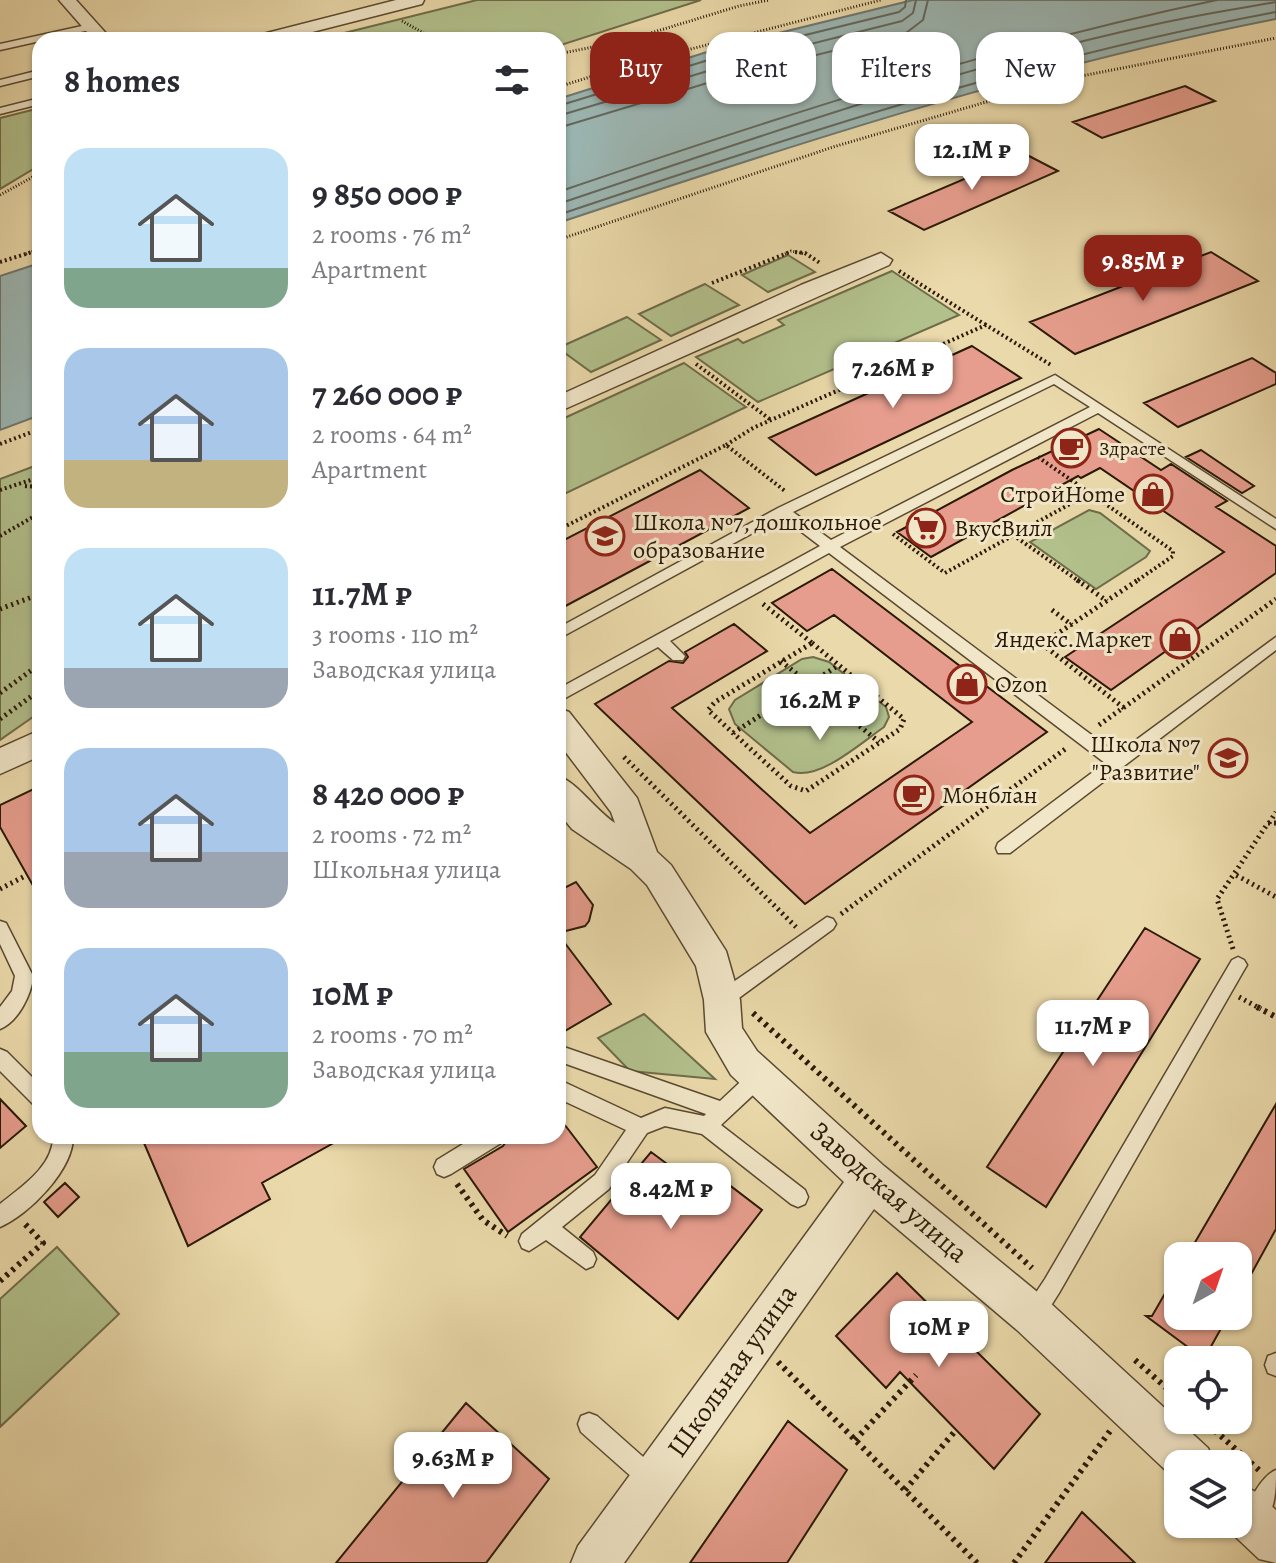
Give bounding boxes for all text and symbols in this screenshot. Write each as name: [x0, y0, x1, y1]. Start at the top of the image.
chip: Buy: [590, 32, 690, 104]
chip: Rent: [706, 32, 816, 104]
chip: Filters: [832, 32, 960, 104]
chip: New: [976, 32, 1084, 104]
text: 8 homes: [64, 57, 180, 104]
icon: filters: [490, 58, 534, 102]
pin: 12.1M ₽: [898, 124, 1046, 192]
text: 12.1M ₽: [933, 132, 1011, 167]
text: 9 850 000 ₽: [312, 170, 462, 217]
icon: home: [128, 180, 224, 276]
text: 2 rooms · 76 m²: [312, 217, 471, 252]
pin: 9.85M ₽: [1069, 235, 1217, 303]
text: 9.85M ₽: [1102, 243, 1184, 278]
text: Apartment: [312, 252, 427, 287]
pin: 7.26M ₽: [819, 342, 967, 410]
text: 7.26M ₽: [852, 350, 934, 385]
text: 7 260 000 ₽: [312, 370, 462, 417]
icon: home: [128, 380, 224, 476]
text: 2 rooms · 64 m²: [312, 417, 472, 452]
cafe icon: Здрасте: [1050, 427, 1092, 469]
place label: Здрасте: [1099, 435, 1166, 462]
text: Apartment: [312, 452, 427, 487]
shop icon: СтройHome: [1132, 473, 1174, 515]
place label: СтройHome: [1000, 478, 1125, 510]
place label: Школа №7, дошкольное образование: [633, 506, 882, 566]
supermarket icon: ВкусВилл: [905, 507, 947, 549]
place label: ВкусВилл: [954, 512, 1053, 544]
school or university icon: Школа №7, дошкольное образование: [584, 515, 626, 557]
text: 11.7M ₽: [312, 570, 412, 617]
icon: home: [128, 580, 224, 676]
text: 3 rooms · 110 m²: [312, 617, 478, 652]
shop icon: Яндекс.Маркет: [1159, 618, 1201, 660]
place label: Яндекс.Маркет: [995, 623, 1152, 655]
text: Заводская улица: [312, 652, 496, 687]
shop icon: Ozon: [946, 663, 988, 705]
place label: Ozon: [995, 668, 1048, 700]
pin: 16.2M ₽: [746, 674, 894, 742]
text: 16.2M ₽: [780, 682, 860, 717]
place label: Школа №7 "Развитие": [1090, 728, 1201, 788]
school or university icon: Школа №7 "Развитие": [1207, 737, 1249, 779]
text: 8 420 000 ₽: [312, 770, 464, 817]
cafe icon: Монблан: [893, 774, 935, 816]
place label: Монблан: [942, 779, 1038, 811]
icon: home: [128, 780, 224, 876]
text: 2 rooms · 72 m²: [312, 817, 471, 852]
text: Школьная улица: [312, 852, 501, 887]
text: 10M ₽: [312, 970, 393, 1017]
icon: home: [128, 980, 224, 1076]
pin: 11.7M ₽: [1019, 1000, 1167, 1068]
text: 11.7M ₽: [1055, 1008, 1131, 1043]
text: 2 rooms · 70 m²: [312, 1017, 473, 1052]
text: Заводская улица: [312, 1052, 496, 1087]
street label: Заводская улица: [802, 1113, 976, 1272]
pin: 8.42M ₽: [597, 1163, 745, 1231]
text: 8.42M ₽: [629, 1171, 713, 1206]
north arrow: [1164, 1242, 1252, 1330]
map controls: [1164, 1242, 1252, 1538]
street label: Школьная улица: [658, 1277, 806, 1465]
pin: 10M ₽: [883, 1301, 995, 1369]
text: 10M ₽: [908, 1309, 970, 1344]
button: locate: [1164, 1346, 1252, 1434]
pin: 9.63M ₽: [379, 1432, 527, 1500]
text: 9.63M ₽: [412, 1440, 494, 1475]
button: layers: [1164, 1450, 1252, 1538]

